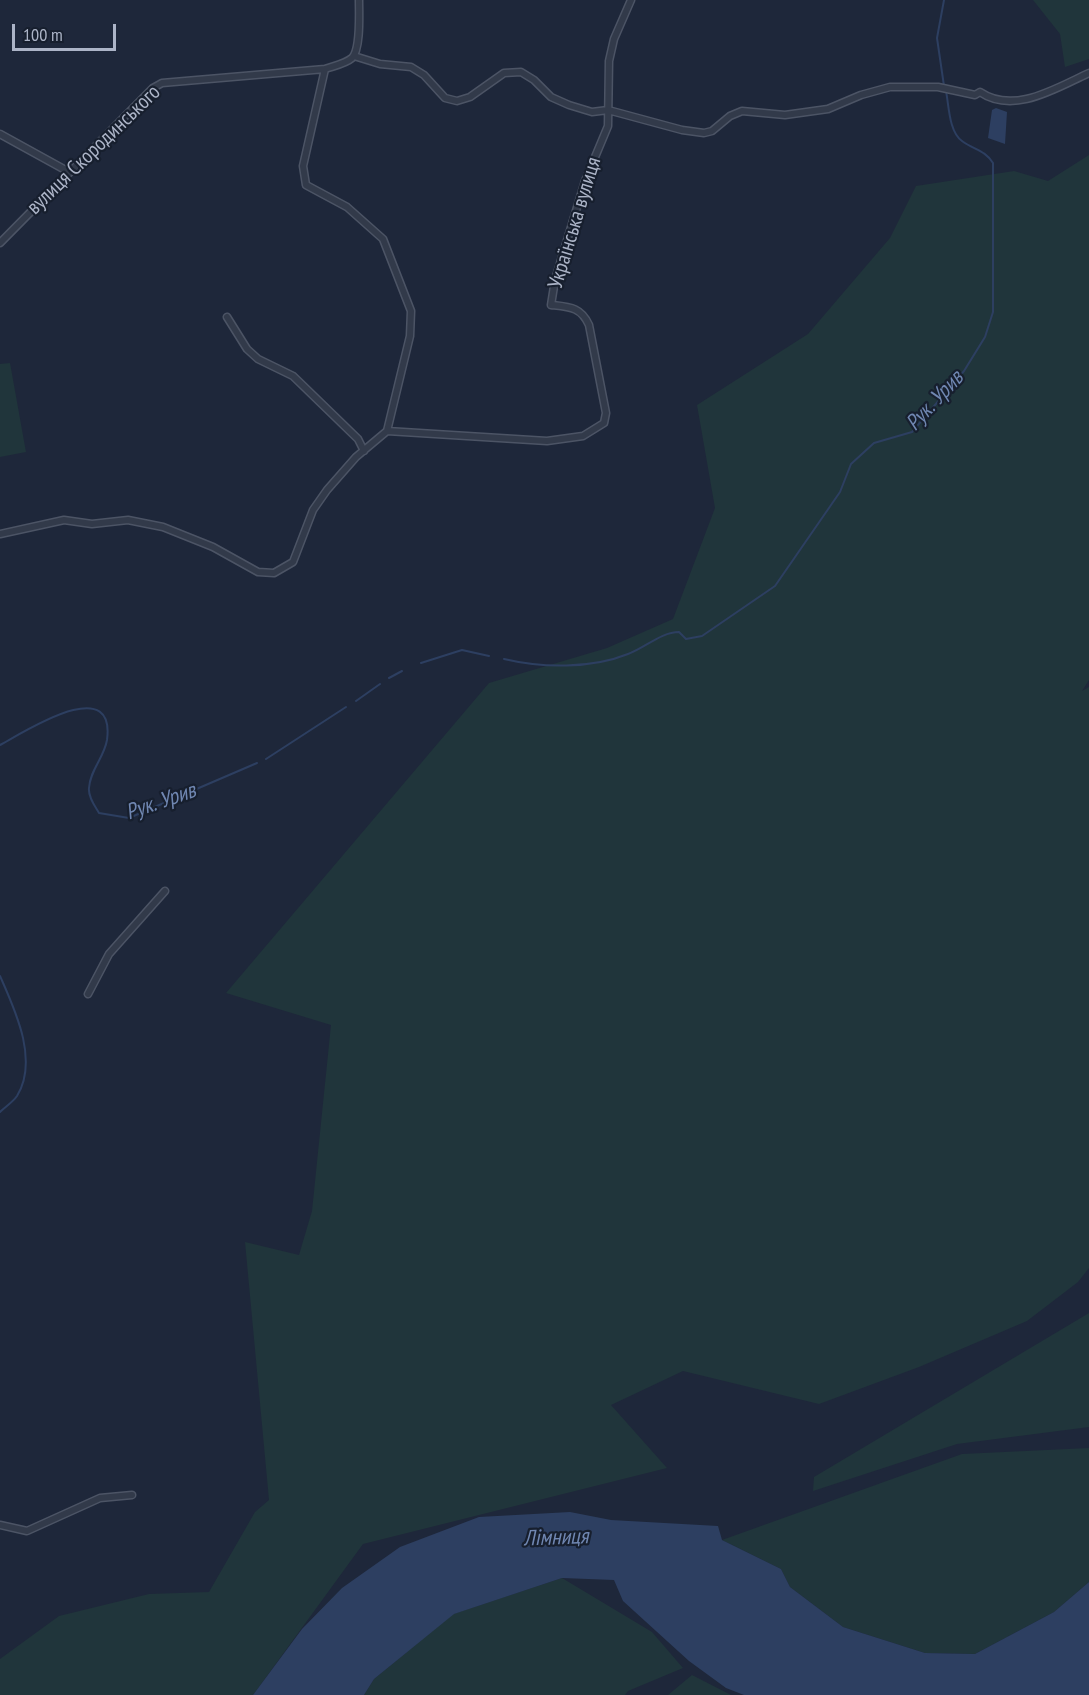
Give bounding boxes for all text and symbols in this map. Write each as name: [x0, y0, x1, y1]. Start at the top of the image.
scale bar: [15, 12, 118, 50]
text: 100 m: [23, 23, 63, 46]
street label: вулиця Скородинського: [22, 80, 166, 220]
street label: Українська вулиця: [543, 154, 607, 292]
water label: Рук. Урив: [901, 366, 969, 436]
water label: Рук. Урив: [123, 778, 199, 826]
water label: Лімниця: [523, 1524, 589, 1552]

